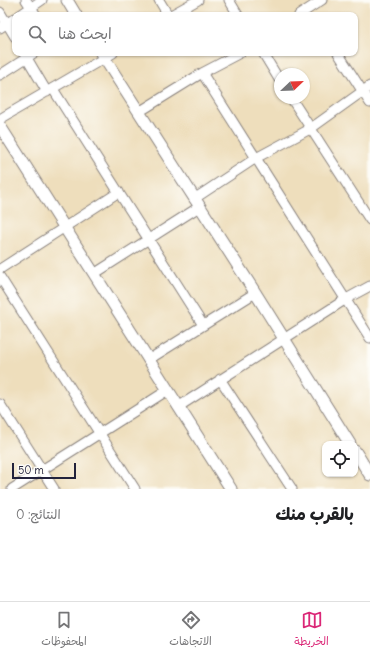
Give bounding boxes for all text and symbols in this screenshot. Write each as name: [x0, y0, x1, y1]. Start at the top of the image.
search box: [12, 12, 358, 56]
icon: search: [26, 23, 48, 45]
text: ابحث هنا: [58, 24, 112, 43]
north arrow: [274, 68, 310, 104]
map controls: [322, 441, 358, 477]
button: locate: [322, 441, 358, 477]
scale bar: [12, 461, 76, 480]
text: 50 m: [18, 463, 44, 477]
text: بالقرب منك: [275, 503, 354, 525]
text: النتائج: 0: [16, 506, 61, 523]
tab: المحفوظات: [41, 609, 87, 651]
tab: الاتجاهات: [169, 609, 212, 651]
tab: الخريطة: [294, 609, 329, 651]

